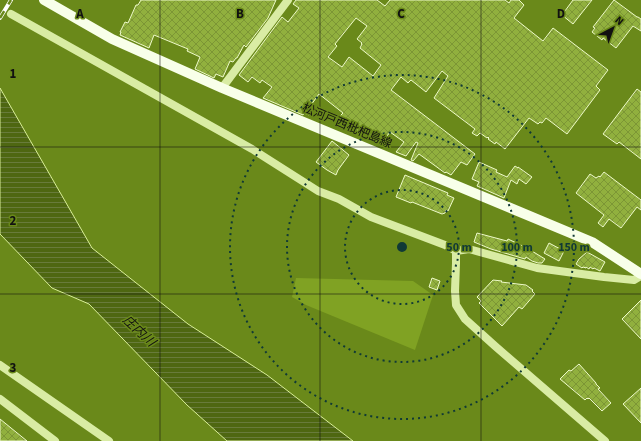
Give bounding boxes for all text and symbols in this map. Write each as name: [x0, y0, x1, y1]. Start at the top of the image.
text: A: [75, 5, 84, 23]
text: B: [236, 5, 244, 23]
text: C: [397, 5, 405, 23]
text: D: [557, 5, 565, 23]
north arrow: [593, 8, 633, 48]
text: N: [612, 13, 627, 29]
text: 1: [10, 65, 17, 83]
street label: 松河戸西枇杷島線: [299, 99, 395, 153]
text: 2: [10, 212, 17, 230]
text: 50 m: [446, 239, 472, 256]
text: 100 m: [501, 239, 533, 256]
text: 150 m: [558, 239, 590, 256]
centre of rings: [395, 240, 409, 254]
water label: 庄内川: [119, 311, 161, 352]
text: 3: [10, 359, 17, 377]

